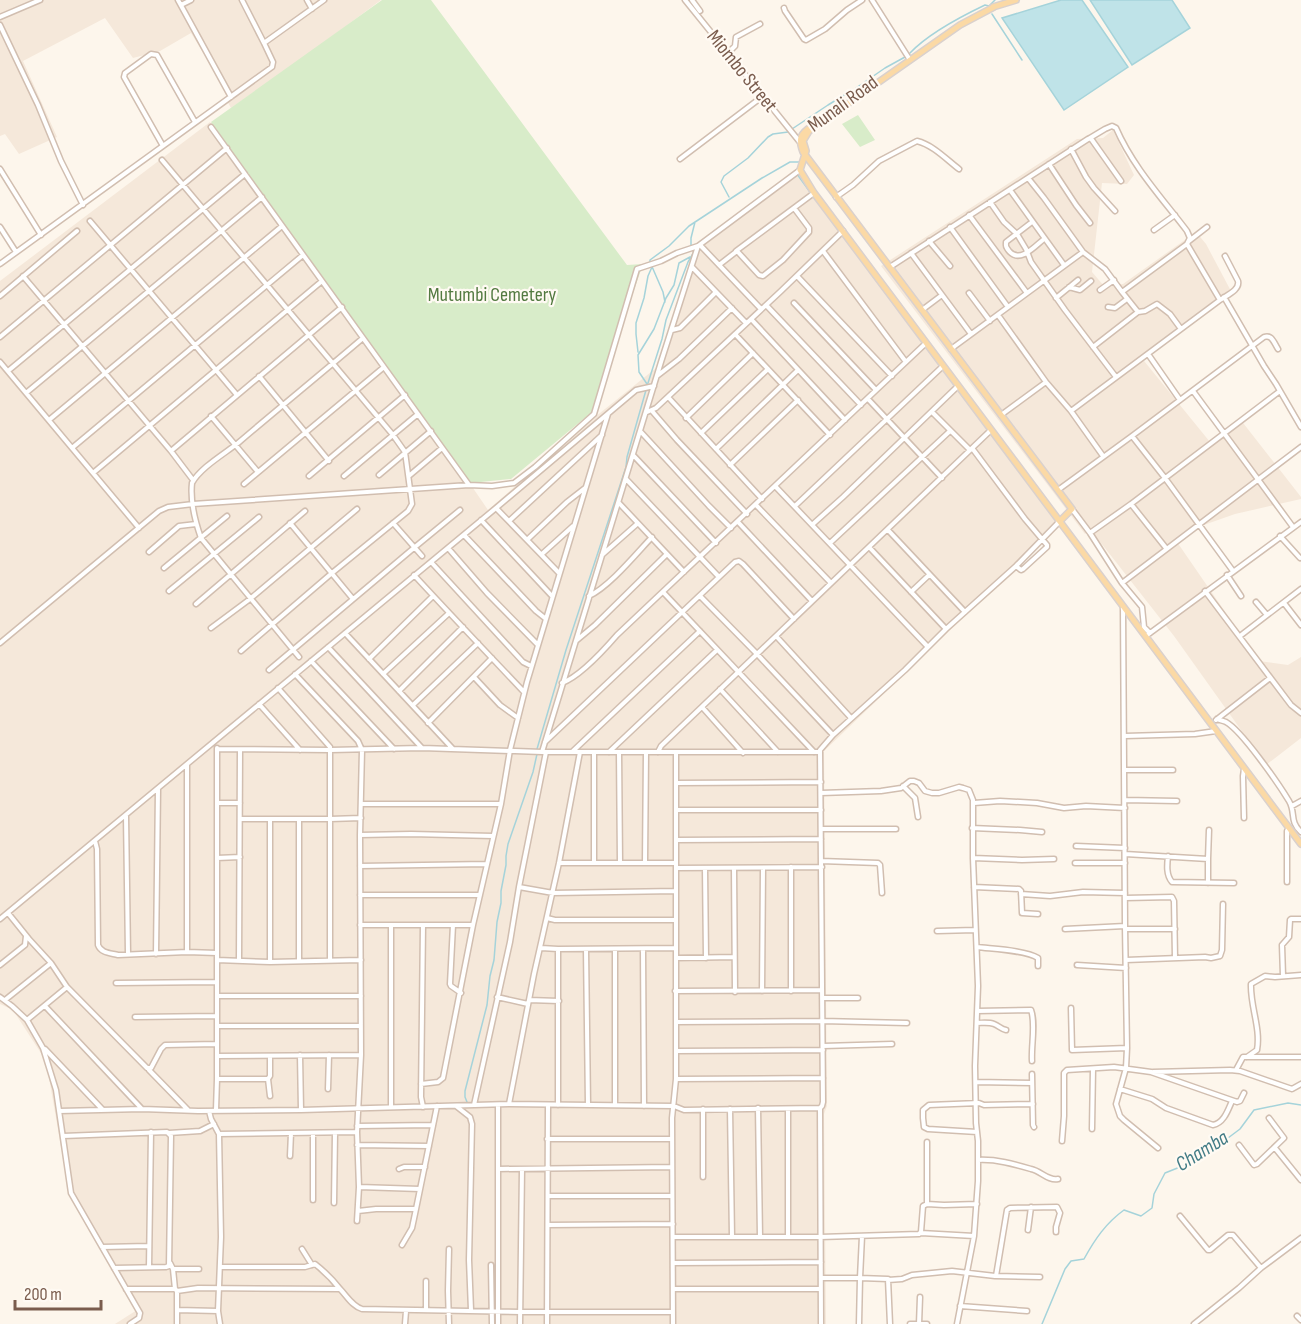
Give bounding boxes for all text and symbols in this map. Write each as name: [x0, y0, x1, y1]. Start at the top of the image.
street label: Miombo Street: [702, 25, 782, 117]
street label: Munali Road: [803, 71, 883, 137]
park label: Mutumbi Cemetery: [428, 283, 557, 307]
water label: Chamba: [1171, 1125, 1233, 1177]
scale bar: [15, 1273, 100, 1311]
text: 200 m: [24, 1284, 62, 1305]

